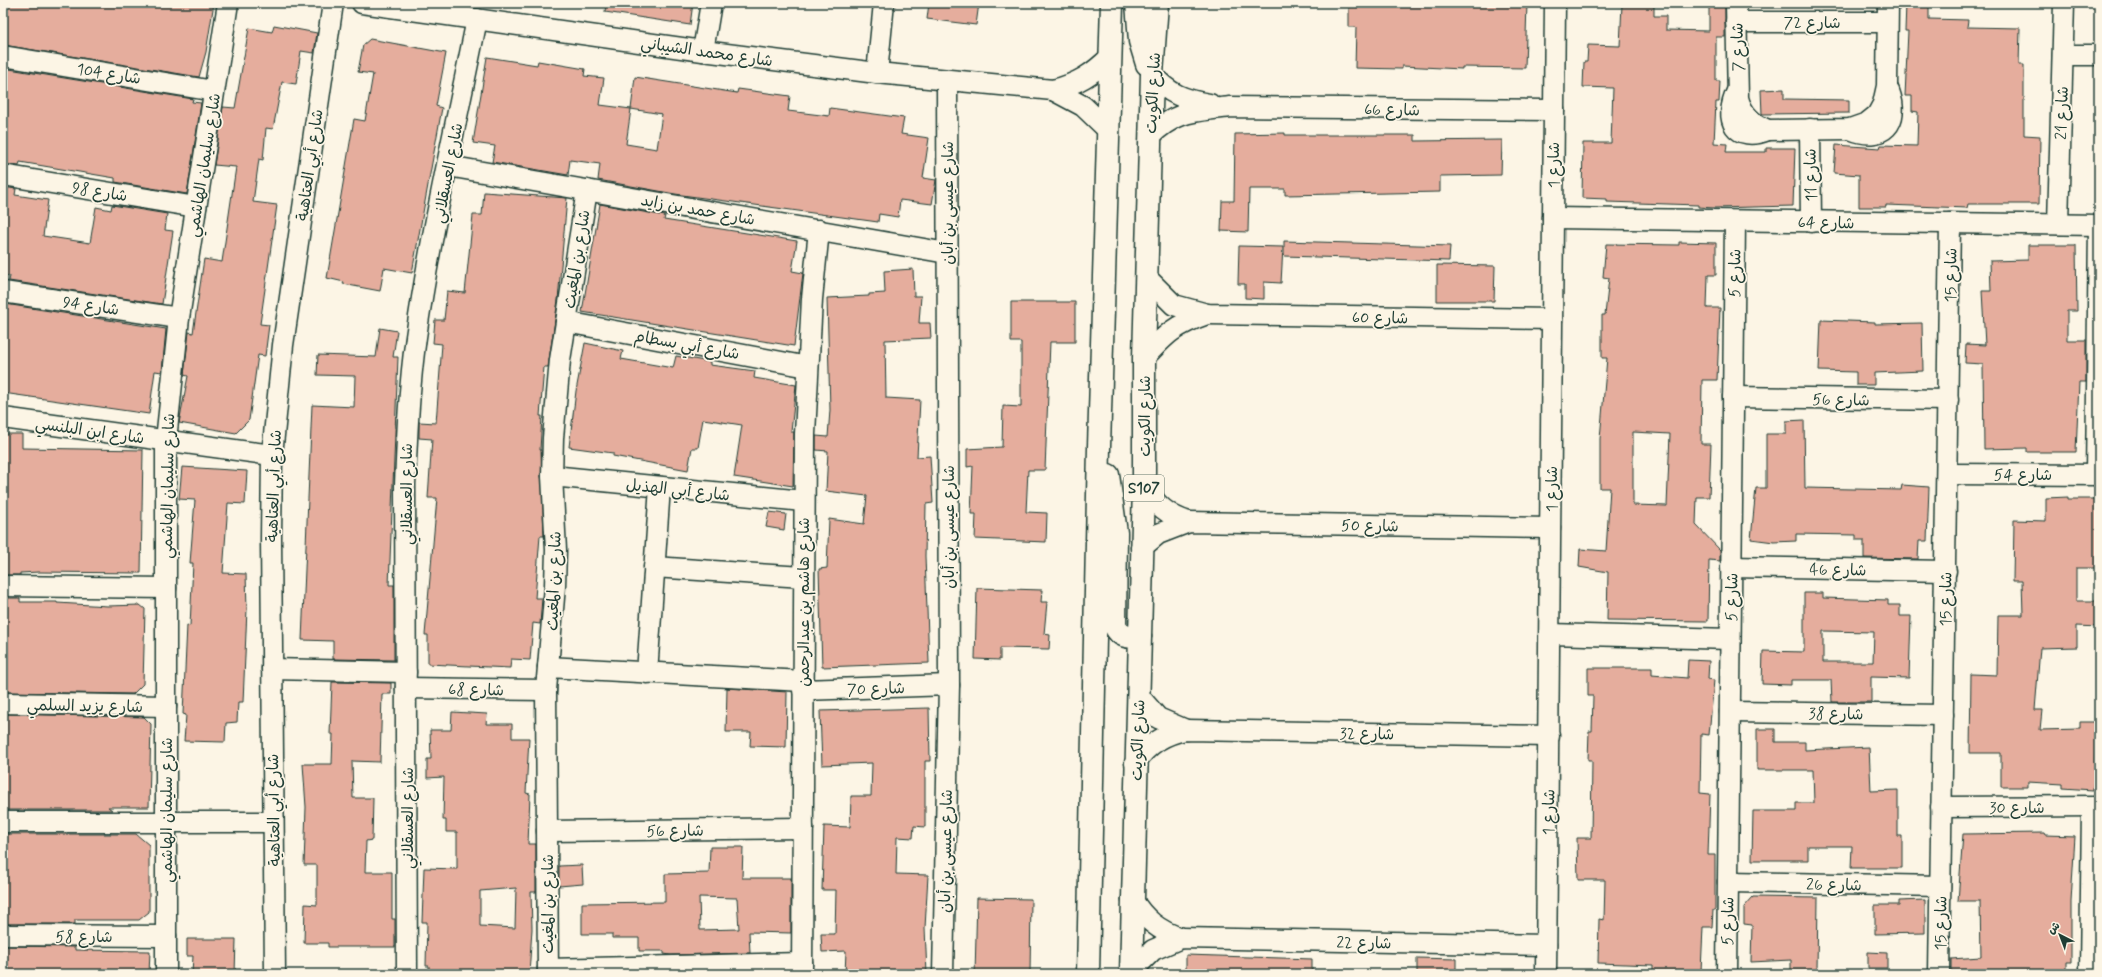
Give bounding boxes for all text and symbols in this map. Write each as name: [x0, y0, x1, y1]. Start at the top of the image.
street label: شارع 72: [1783, 13, 1841, 34]
street label: شارع 7: [1728, 22, 1749, 71]
street label: شارع محمد الشيباني: [639, 33, 774, 75]
street label: شارع الكويت: [1141, 52, 1166, 134]
street label: شارع 104: [75, 59, 142, 90]
street label: شارع 21: [2051, 86, 2074, 140]
street label: شارع سليمان الهاشمي: [183, 92, 229, 239]
street label: شارع 66: [1364, 100, 1420, 121]
street label: شارع أبي العتاهية: [292, 108, 332, 223]
street label: شارع العسقلاني: [428, 121, 471, 226]
street label: شارع عيسى بن أبان: [938, 141, 959, 265]
street label: شارع 1: [1544, 142, 1565, 188]
street label: شارع 11: [1801, 148, 1822, 202]
street label: شارع 98: [71, 178, 129, 207]
street label: شارع حمد بن زايد: [639, 190, 757, 231]
street label: شارع بن المغيث: [559, 208, 596, 310]
street label: شارع 64: [1797, 213, 1855, 234]
street label: شارع 15: [1941, 248, 1962, 303]
street label: شارع 5: [1725, 249, 1746, 297]
street label: شارع 94: [61, 292, 120, 321]
street label: شارع 60: [1352, 308, 1408, 329]
street label: شارع أبي بسطام: [632, 326, 741, 368]
street label: شارع الكويت: [1135, 375, 1156, 457]
street label: شارع 56: [1812, 390, 1870, 411]
street label: شارع ابن البلنسي: [34, 413, 146, 452]
street label: شارع سليمان الهاشمي: [157, 413, 183, 559]
street label: شارع أبي العتاهية: [262, 429, 290, 543]
street label: شارع العسقلاني: [397, 443, 421, 545]
street label: شارع عيسى بن أبان: [939, 465, 960, 589]
street label: شارع 54: [1994, 465, 2052, 486]
street label: شارع 1: [1542, 466, 1563, 512]
street label: شارع أبي الهذيل: [624, 475, 731, 509]
road number: S107: [1124, 475, 1164, 501]
street label: شارع 50: [1341, 515, 1399, 538]
street label: شارع هاشم بن عبدالرحمن: [794, 517, 816, 687]
street label: شارع بن المغيث: [542, 531, 567, 631]
street label: شارع 46: [1809, 560, 1867, 581]
street label: شارع 15: [1936, 572, 1957, 627]
street label: شارع 5: [1722, 573, 1743, 621]
street label: شارع 70: [847, 678, 905, 701]
street label: شارع 68: [448, 680, 504, 701]
street label: شارع يزيد السلمي: [27, 695, 143, 721]
street label: شارع الكويت: [1127, 699, 1150, 781]
street label: شارع 38: [1808, 704, 1864, 725]
street label: شارع 32: [1339, 724, 1394, 745]
street label: شارع سليمان الهاشمي: [157, 737, 181, 883]
street label: شارع أبي العتاهية: [263, 753, 289, 866]
street label: شارع العسقلاني: [398, 767, 422, 869]
street label: شارع عيسى بن أبان: [935, 789, 958, 913]
street label: شارع 1: [1539, 789, 1560, 835]
street label: شارع 30: [1989, 798, 2045, 819]
street label: شارع 56: [646, 821, 704, 842]
street label: شارع بن المغيث: [538, 854, 559, 954]
street label: شارع 26: [1806, 875, 1862, 896]
street label: شارع 15: [1931, 896, 1952, 951]
street label: شارع 5: [1718, 897, 1739, 945]
north arrow: [2040, 915, 2080, 955]
text: ش: [2045, 919, 2063, 938]
street label: شارع 58: [55, 927, 113, 948]
street label: شارع 22: [1336, 933, 1392, 954]

